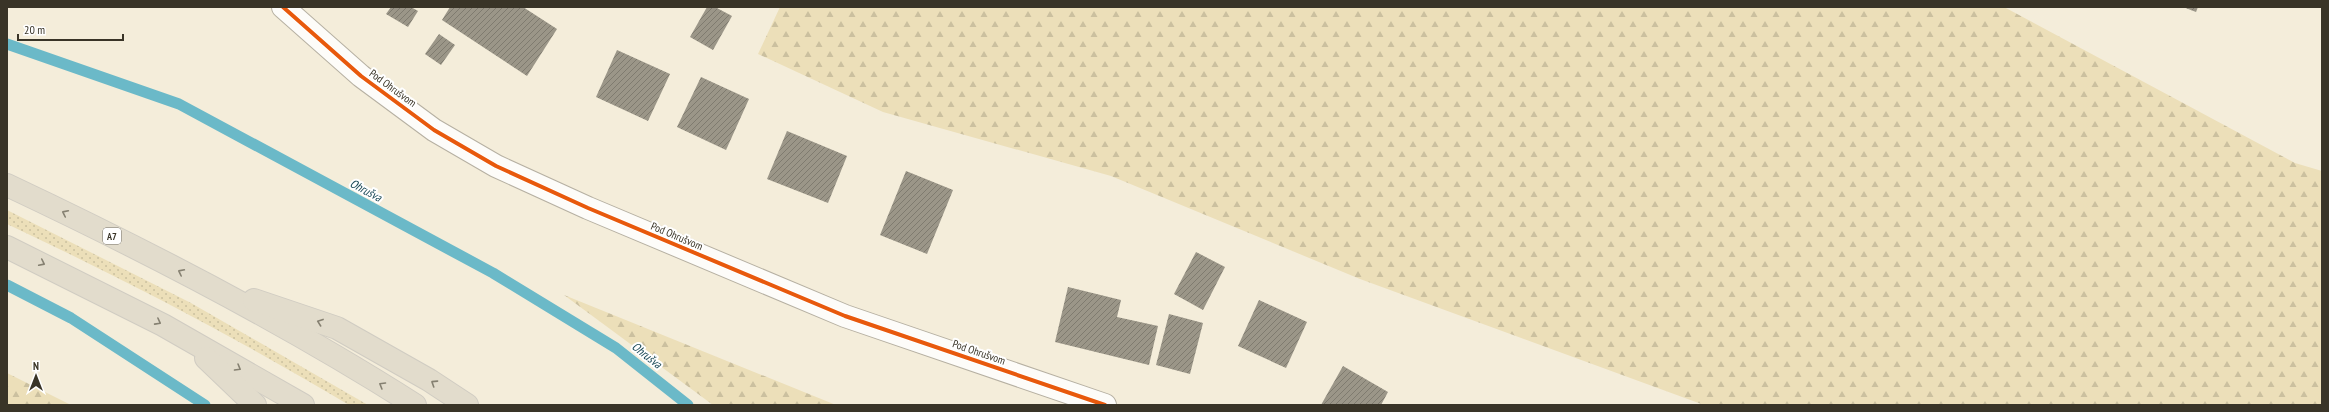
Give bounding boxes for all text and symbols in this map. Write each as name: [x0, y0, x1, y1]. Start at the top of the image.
scale bar: [18, 16, 123, 42]
text: 20 m: [24, 22, 45, 37]
street label: Pod Ohrušvom: [367, 66, 419, 110]
water label: Ohrušva: [348, 175, 386, 205]
one-way arrow: [62, 210, 70, 218]
street label: Pod Ohrušvom: [649, 219, 705, 253]
road number: A7: [103, 228, 121, 244]
one-way arrow: [38, 258, 46, 266]
one-way arrow: [178, 269, 186, 276]
one-way arrow: [154, 318, 161, 325]
one-way arrow: [317, 319, 324, 327]
street label: Pod Ohrušvom: [951, 336, 1007, 368]
water label: Ohrušva: [629, 339, 666, 372]
north arrow: [16, 356, 56, 396]
text: N: [33, 359, 39, 373]
one-way arrow: [234, 363, 241, 371]
one-way arrow: [432, 381, 439, 388]
one-way arrow: [379, 382, 386, 389]

